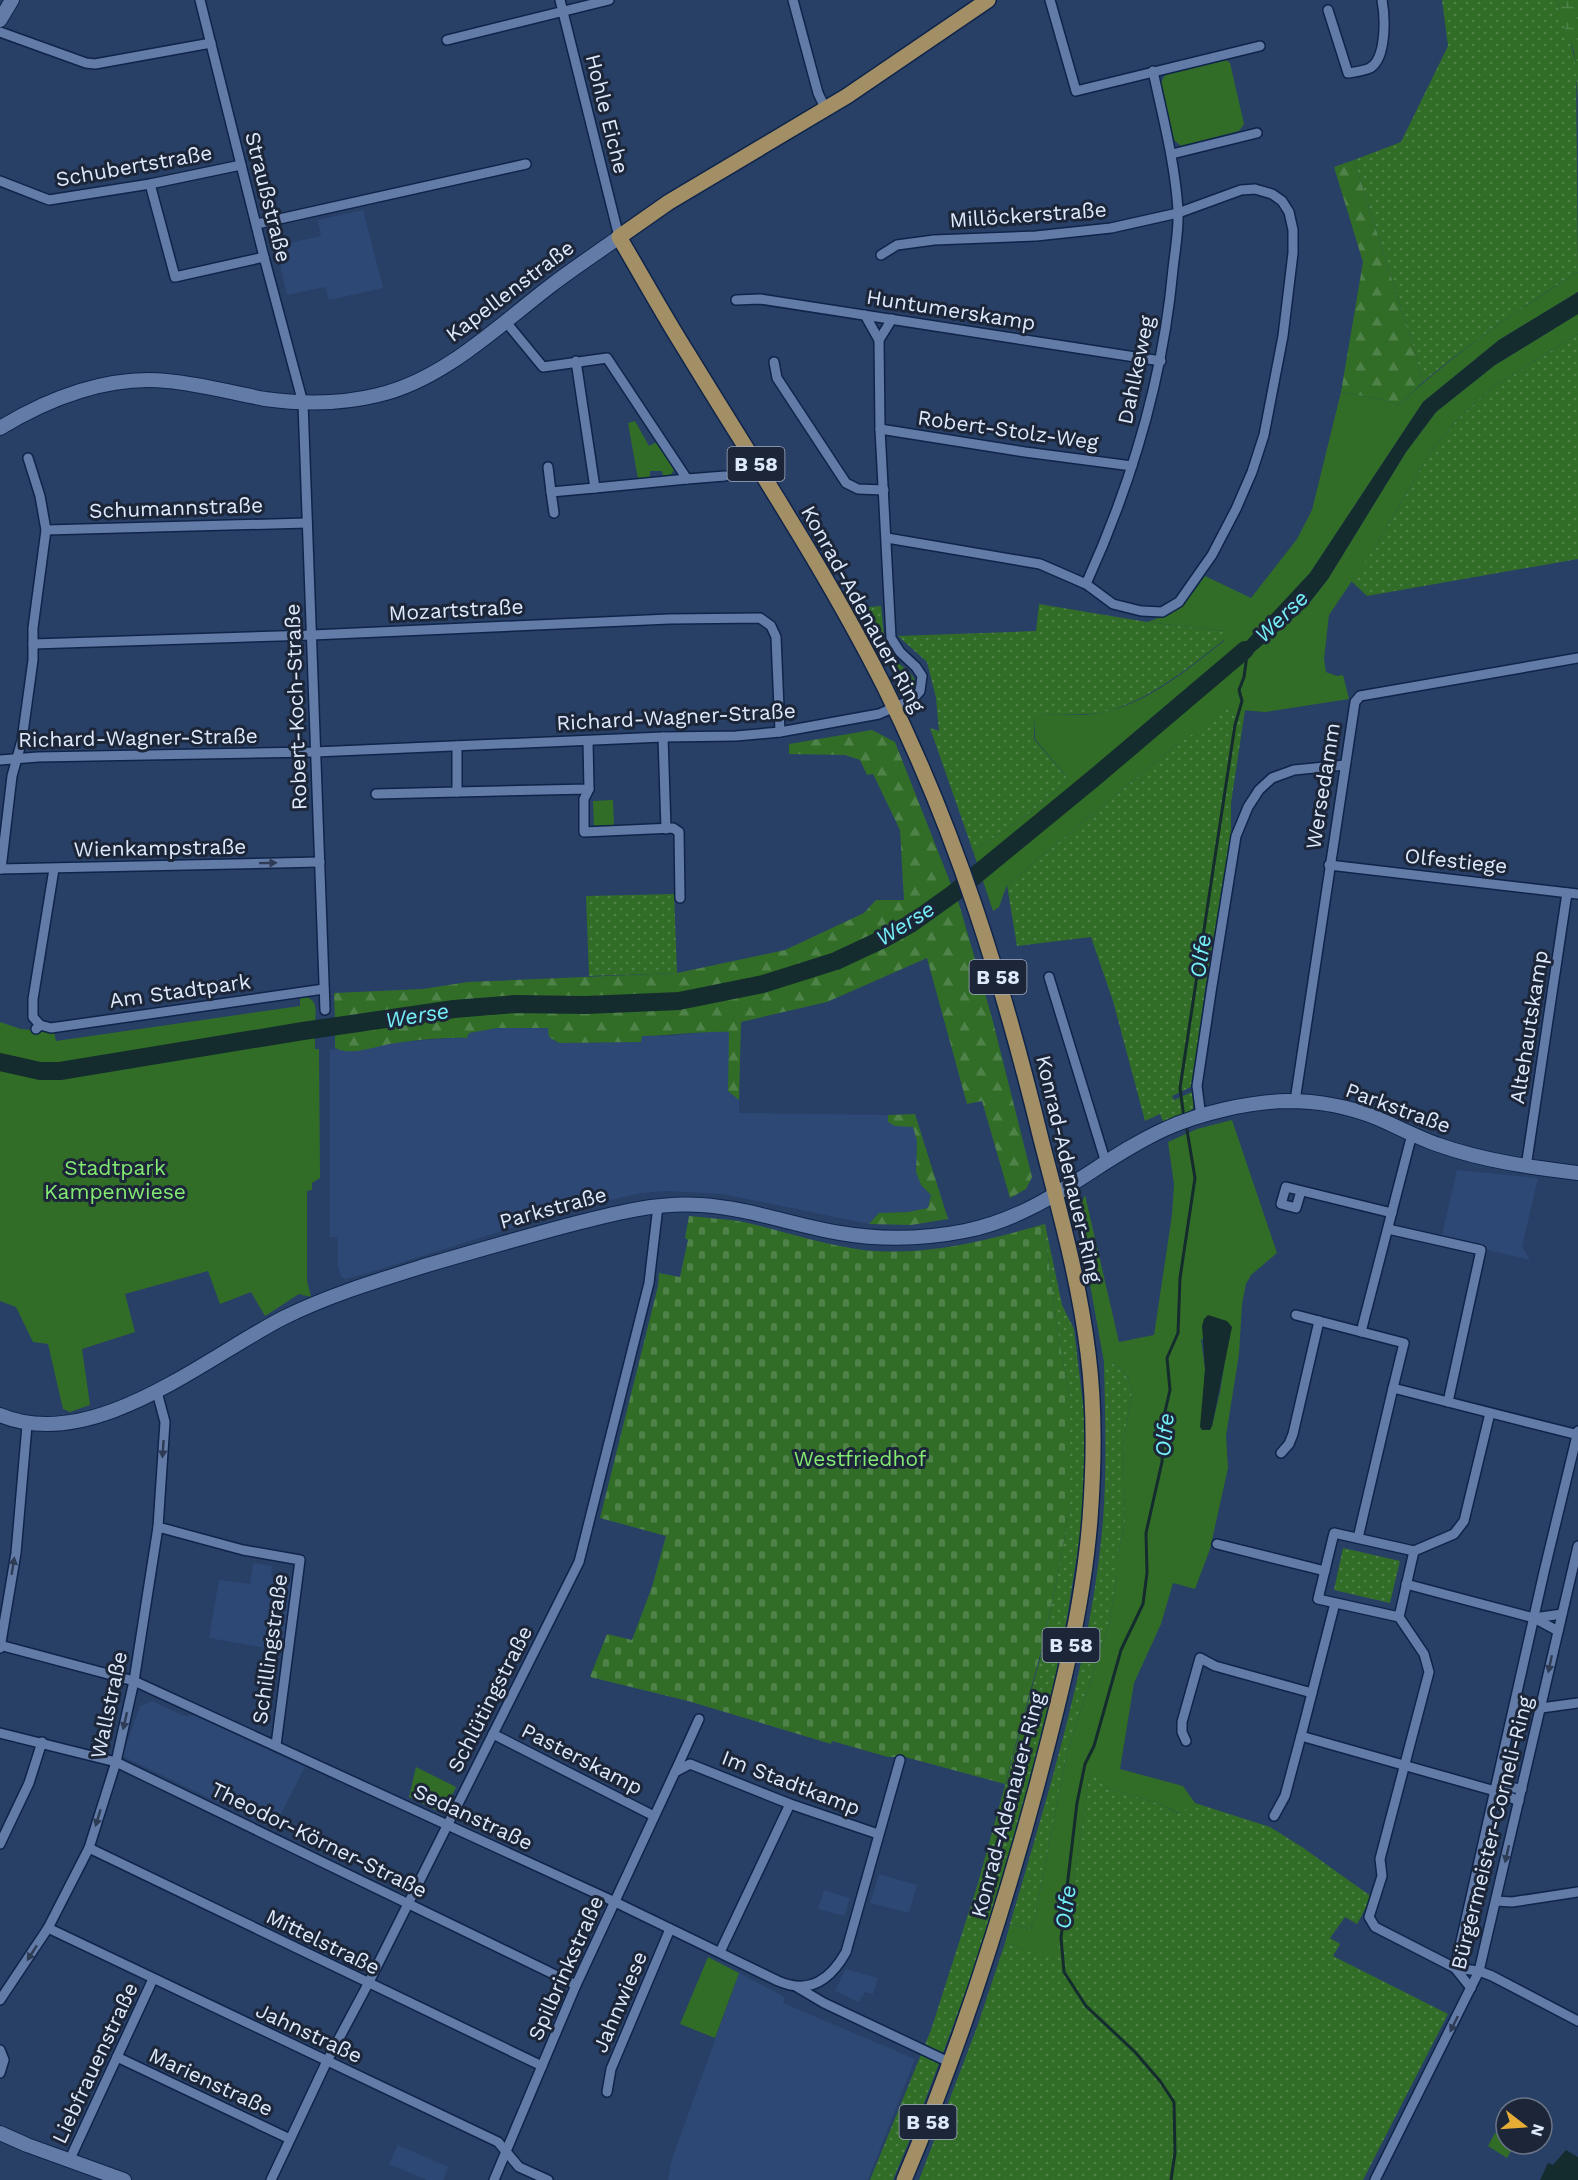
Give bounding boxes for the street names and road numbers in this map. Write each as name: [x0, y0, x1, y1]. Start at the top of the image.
street label: Hohle Eiche: [581, 51, 634, 176]
street label: Straußstraße: [240, 129, 297, 265]
street label: Schubertstraße: [54, 139, 214, 192]
street label: Millöckerstraße: [948, 197, 1107, 232]
street label: Kapellenstraße: [441, 234, 579, 347]
street label: Huntumerskamp: [865, 284, 1037, 335]
street label: Dahlkeweg: [1112, 313, 1159, 426]
street label: Robert-Stolz-Weg: [916, 404, 1101, 455]
road number: B 58: [728, 447, 784, 481]
street label: Schumannstraße: [89, 492, 263, 523]
street label: Konrad-Adenauer-Ring: [796, 501, 931, 717]
street label: Mozartstraße: [388, 593, 524, 626]
street label: Robert-Koch-Straße: [279, 603, 312, 811]
street label: Richard-Wagner-Straße: [556, 698, 796, 735]
street label: Wersedamm: [1300, 721, 1345, 851]
street label: Richard-Wagner-Straße: [18, 723, 258, 752]
street label: Wienkampstraße: [73, 833, 247, 862]
street label: Olfestiege: [1403, 843, 1509, 878]
street label: Altehautskamp: [1504, 948, 1553, 1106]
road number: B 58: [970, 960, 1026, 994]
street label: Am Stadtpark: [108, 968, 252, 1013]
street label: Konrad-Adenauer-Ring: [1031, 1053, 1108, 1286]
street label: Parkstraße: [1342, 1077, 1454, 1138]
street label: Parkstraße: [496, 1181, 609, 1234]
street label: Schillingstraße: [247, 1572, 292, 1726]
street label: Schlütingstraße: [442, 1621, 537, 1776]
road number: B 58: [1042, 1628, 1100, 1662]
street label: Wallstraße: [85, 1649, 132, 1761]
street label: Konrad-Adenauer-Ring: [965, 1689, 1050, 1920]
street label: Bürgermeister-Corneli-Ring: [1445, 1693, 1538, 1972]
street label: Pasterskamp: [517, 1717, 647, 1800]
street label: Im Stadtkamp: [718, 1745, 864, 1820]
street label: Theodor-Körner-Straße: [207, 1776, 431, 1903]
street label: Sedanstraße: [410, 1778, 537, 1855]
street label: Spilbrinkstraße: [522, 1892, 609, 2044]
street label: Mittelstraße: [262, 1903, 384, 1980]
street label: Jahnwiese: [587, 1947, 652, 2056]
street label: Liebfrauenstraße: [46, 1978, 143, 2147]
street label: Jahnstraße: [252, 1997, 366, 2068]
street label: Marienstraße: [145, 2042, 277, 2121]
road number: B 58: [900, 2105, 956, 2139]

